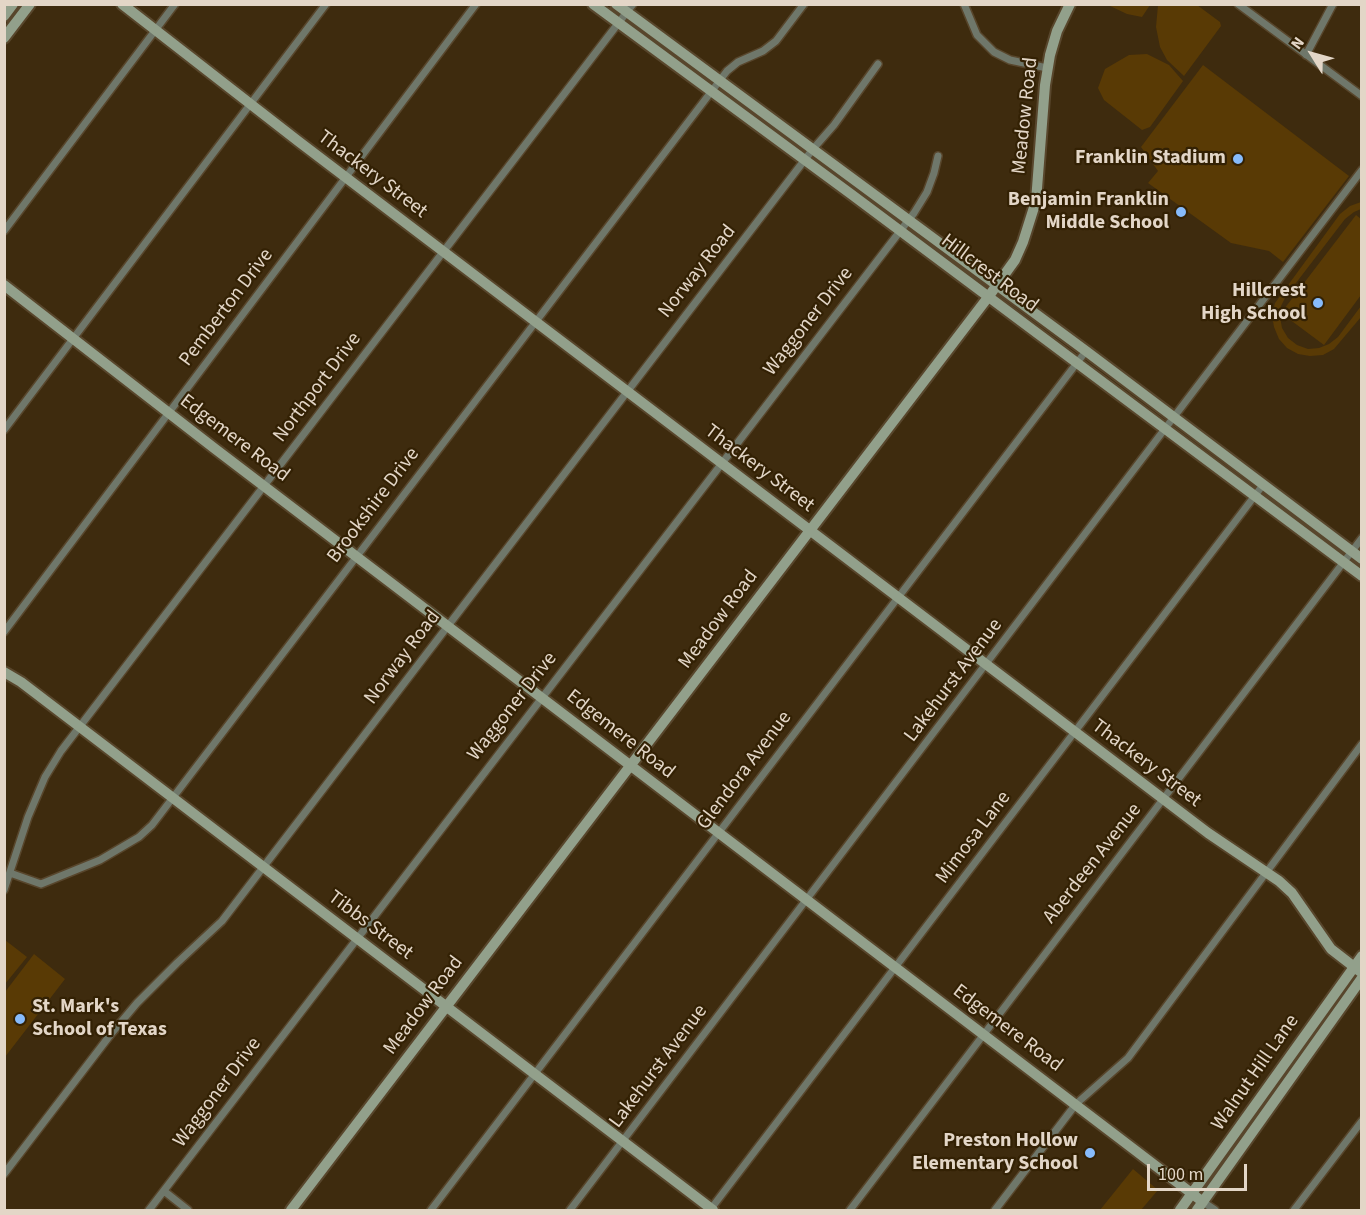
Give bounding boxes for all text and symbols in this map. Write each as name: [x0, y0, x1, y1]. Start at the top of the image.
north arrow: [1282, 24, 1342, 84]
text: N: [1286, 32, 1310, 54]
street label: Meadow Road: [1008, 56, 1044, 176]
street label: Thackery Street: [312, 126, 432, 224]
place label: Franklin Stadium: [1075, 147, 1226, 171]
marker: Franklin Stadium: [1231, 152, 1245, 166]
place label: Benjamin Franklin Middle School: [1008, 189, 1169, 236]
marker: Benjamin Franklin Middle School: [1174, 205, 1188, 219]
street label: Norway Road: [654, 221, 742, 323]
street label: Hillcrest Road: [936, 230, 1042, 318]
street label: Pemberton Drive: [175, 245, 279, 371]
street label: Waggoner Drive: [759, 263, 859, 381]
place label: Hillcrest High School: [1201, 280, 1306, 327]
marker: Hillcrest High School: [1311, 296, 1325, 310]
street label: Northport Drive: [269, 328, 367, 448]
street label: Edgemere Road: [174, 390, 294, 488]
street label: Thackery Street: [699, 420, 819, 518]
street label: Brookshire Drive: [323, 444, 425, 568]
street label: Meadow Road: [674, 566, 764, 674]
street label: Norway Road: [360, 606, 446, 710]
street label: Lakehurst Avenue: [900, 615, 1008, 747]
street label: Waggoner Drive: [463, 648, 563, 766]
street label: Edgemere Road: [561, 685, 679, 785]
street label: Glendora Avenue: [693, 707, 797, 835]
street label: Thackery Street: [1086, 715, 1206, 813]
street label: Mimosa Lane: [931, 787, 1017, 889]
street label: Aberdeen Avenue: [1039, 799, 1147, 929]
street label: Tibbs Street: [323, 886, 417, 966]
street label: Meadow Road: [379, 952, 469, 1060]
street label: Edgemere Road: [947, 980, 1067, 1078]
place label: St. Mark's School of Texas: [32, 996, 167, 1043]
street label: Lakehurst Avenue: [605, 1001, 713, 1133]
street label: Walnut Hill Lane: [1207, 1010, 1305, 1136]
marker: St. Mark's School of Texas: [13, 1012, 27, 1026]
street label: Waggoner Drive: [169, 1033, 267, 1153]
place label: Preston Hollow Elementary School: [912, 1130, 1078, 1177]
marker: Preston Hollow Elementary School: [1083, 1146, 1097, 1160]
scale bar: [1150, 1152, 1250, 1190]
text: 100 m: [1158, 1162, 1203, 1187]

